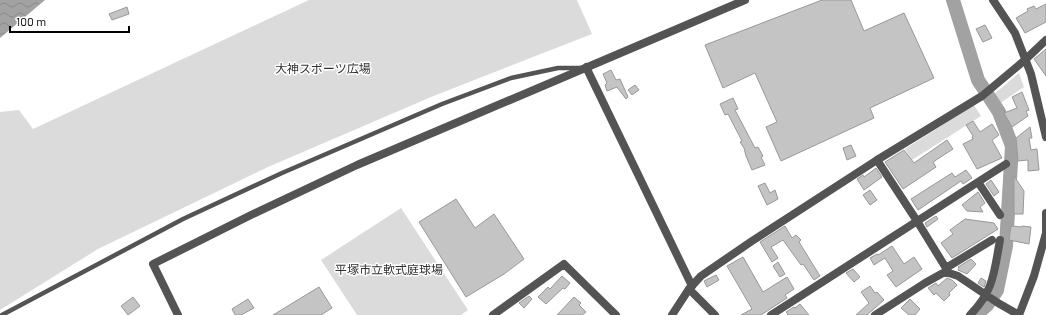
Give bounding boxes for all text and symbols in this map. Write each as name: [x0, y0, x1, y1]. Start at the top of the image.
scale bar: [10, 8, 129, 34]
text: 100 m: [16, 14, 46, 28]
park label: 大神スポーツ広場: [275, 61, 371, 75]
park label: 平塚市立軟式庭球場: [335, 262, 443, 276]

